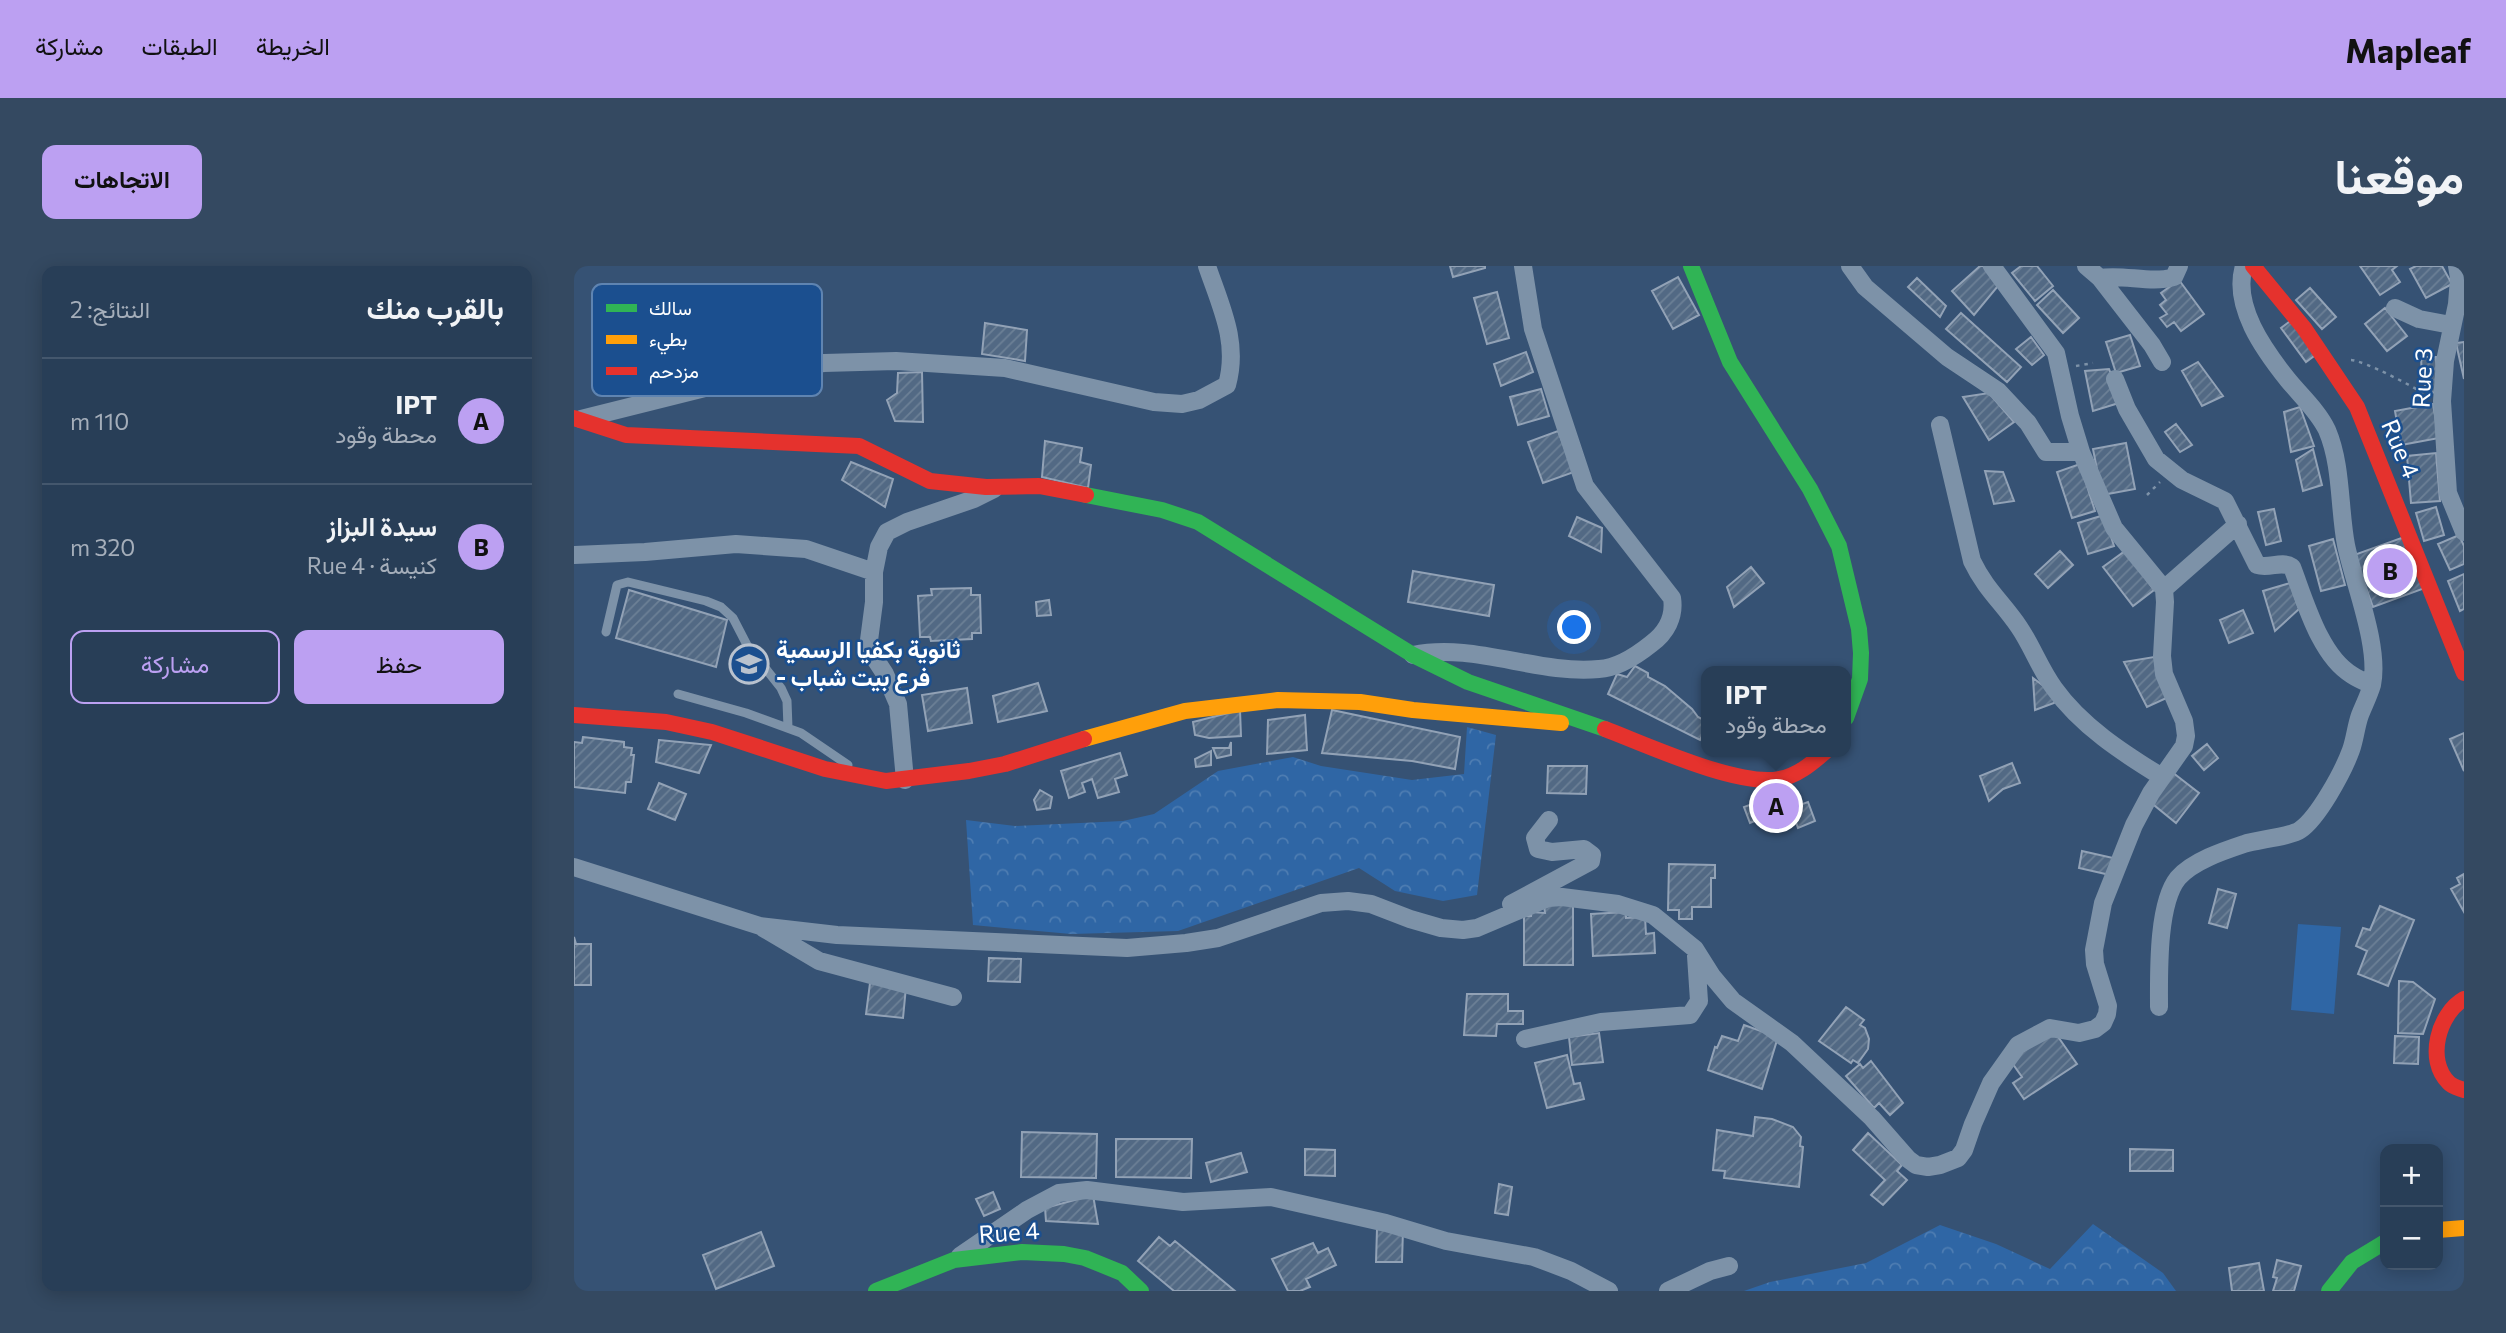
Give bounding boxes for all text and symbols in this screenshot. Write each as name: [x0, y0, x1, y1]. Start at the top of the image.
text: Mapleaf: [2345, 29, 2471, 70]
text: مشاركة: [35, 31, 103, 60]
text: الطبقات: [141, 31, 218, 60]
text: الخريطة: [256, 31, 330, 60]
text: موقعنا: [2334, 144, 2464, 204]
button: الاتجاهات: [42, 145, 202, 219]
legend: [592, 284, 822, 396]
text: بالقرب منك: [367, 288, 504, 325]
text: النتائج: 2: [70, 295, 150, 323]
text: سالك: [649, 296, 692, 319]
text: بطيء: [649, 327, 687, 355]
street label: Rue 3: [2405, 347, 2438, 409]
text: مزدحم: [649, 359, 699, 384]
text: IPT: [395, 388, 437, 419]
text: 110 m: [70, 407, 129, 435]
text: A: [473, 407, 489, 435]
street label: Rue 4: [2376, 415, 2427, 482]
text: محطة وقود: [335, 420, 437, 448]
text: سيدة البزاز: [327, 510, 437, 541]
text: 320 m: [70, 533, 135, 561]
text: B: [473, 533, 489, 561]
pin: B: [2367, 545, 2413, 597]
text: كنيسة · Rue 4: [307, 551, 437, 579]
your location: [1557, 610, 1591, 644]
button: مشاركة: [70, 630, 280, 704]
button: حفظ: [294, 630, 504, 704]
place label: ثانوية بكفيا الرسمية - فرع بيت شباب: [776, 634, 961, 694]
school or university icon: ثانوية بكفيا الرسمية - فرع بيت شباب: [728, 643, 770, 685]
popup: [1701, 666, 1851, 757]
text: IPT: [1725, 678, 1767, 709]
text: محطة وقود: [1725, 710, 1827, 738]
pin: A: [1753, 780, 1799, 832]
map controls: [2380, 1144, 2443, 1270]
button: +: [2380, 1144, 2443, 1207]
button: −: [2380, 1207, 2443, 1270]
street label: Rue 4: [977, 1215, 1040, 1248]

